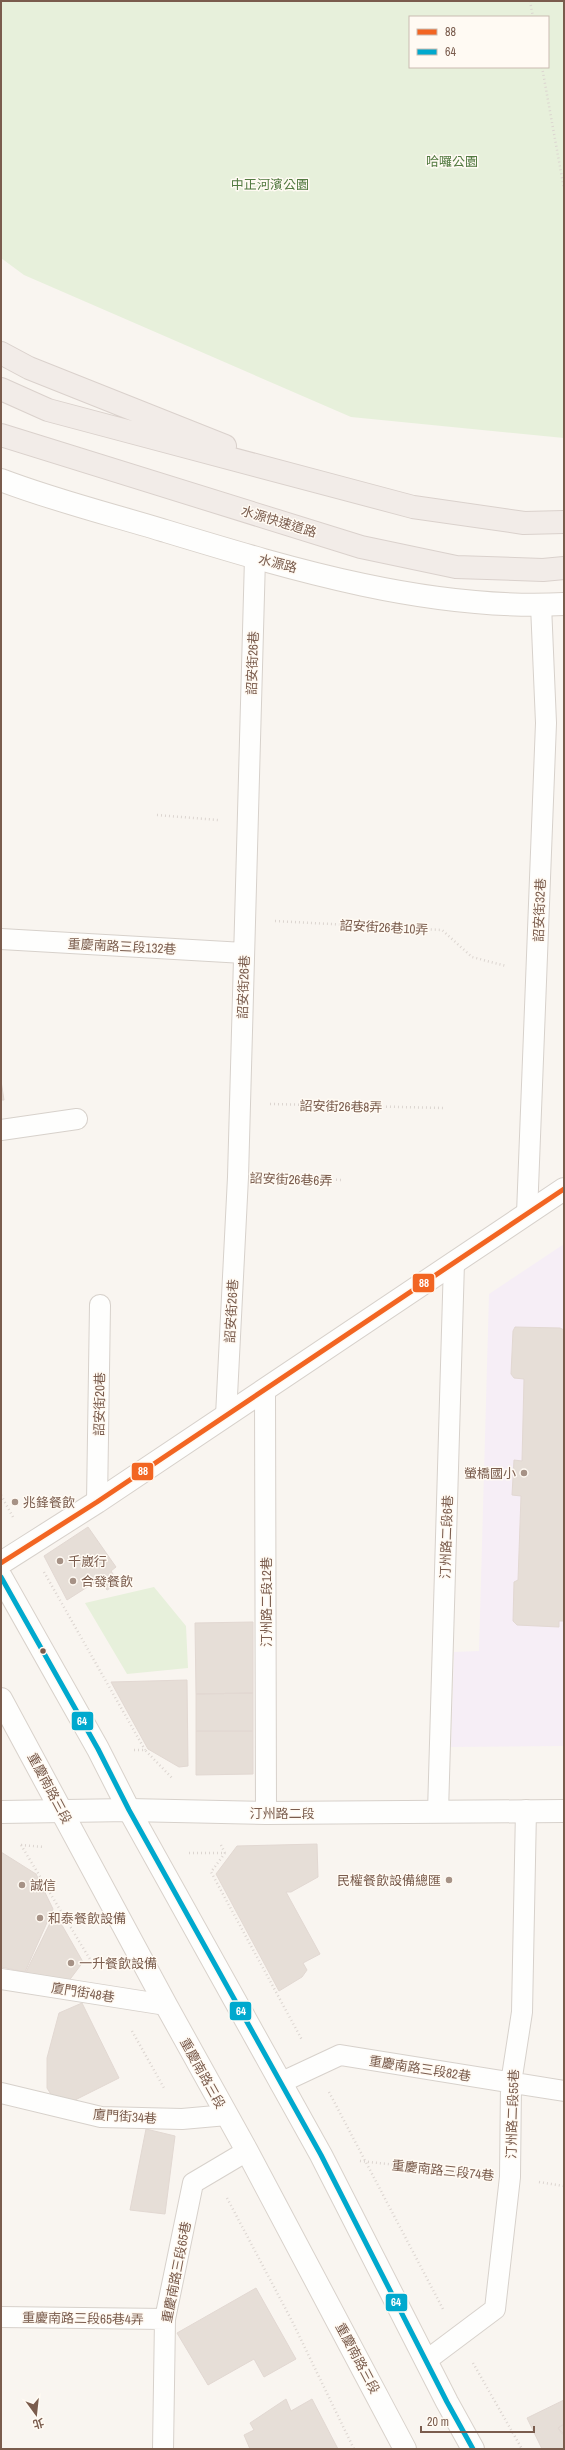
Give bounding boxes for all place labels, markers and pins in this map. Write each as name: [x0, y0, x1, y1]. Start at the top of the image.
place label: 螢橋國小: [464, 1465, 516, 1482]
marker: 螢橋國小: [519, 1468, 529, 1478]
place label: 兆鋒餐飲: [23, 1494, 75, 1511]
marker: 兆鋒餐飲: [10, 1497, 20, 1507]
place label: 千崴行: [68, 1553, 107, 1570]
marker: 千崴行: [55, 1556, 65, 1566]
place label: 合發餐飲: [81, 1573, 133, 1590]
marker: 合發餐飲: [68, 1576, 78, 1586]
unlabelled marker: [38, 1646, 48, 1656]
place label: 民權餐飲設備總匯: [337, 1872, 441, 1889]
marker: 民權餐飲設備總匯: [444, 1875, 454, 1885]
place label: 誠信: [30, 1877, 56, 1894]
marker: 誠信: [17, 1880, 27, 1890]
place label: 和泰餐飲設備: [48, 1910, 126, 1927]
marker: 和泰餐飲設備: [35, 1913, 45, 1923]
place label: 一升餐飲設備: [79, 1955, 157, 1972]
marker: 一升餐飲設備: [66, 1958, 76, 1968]

